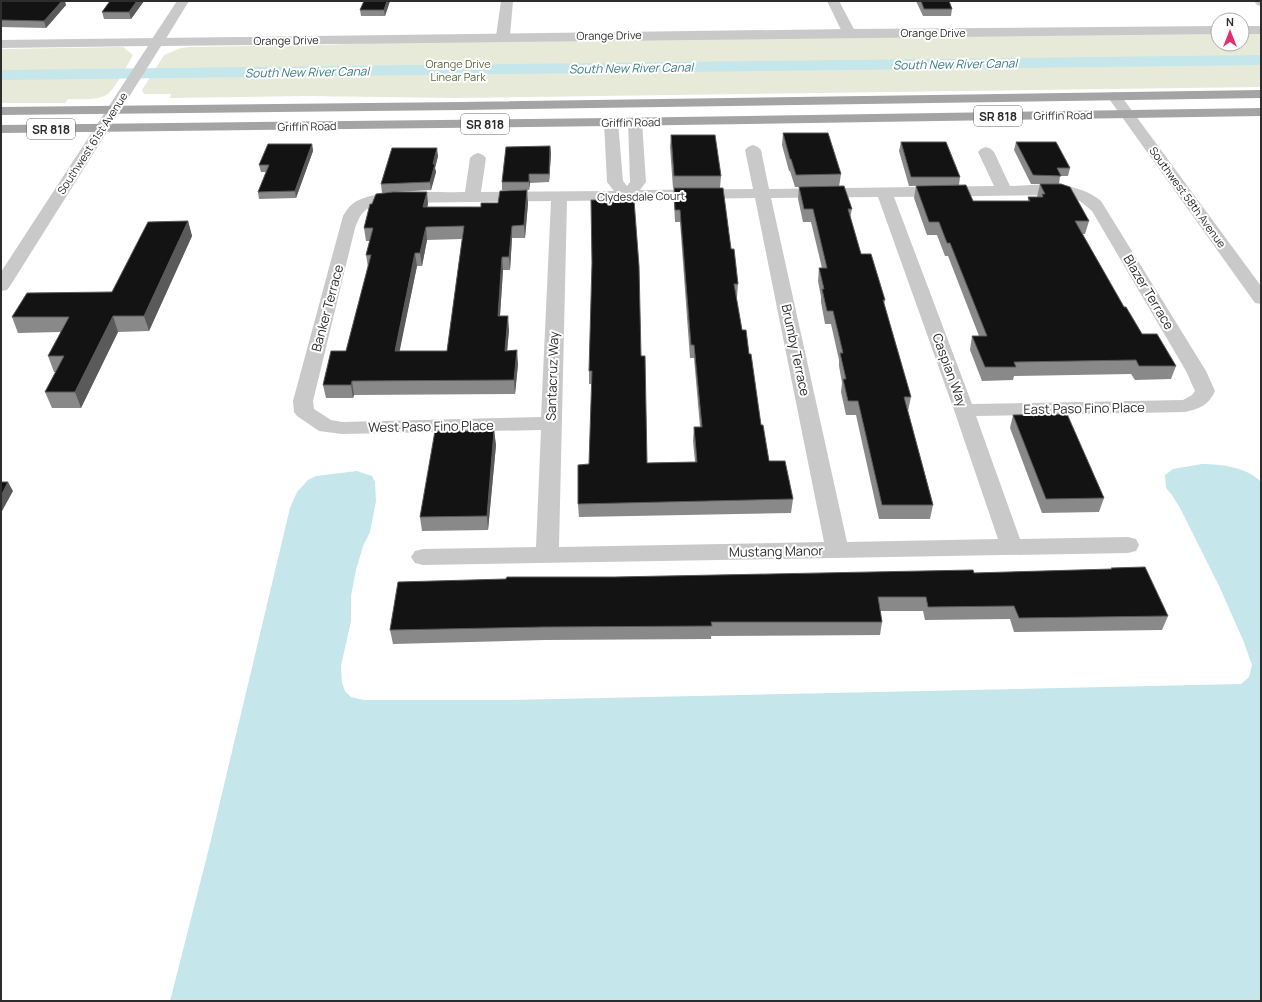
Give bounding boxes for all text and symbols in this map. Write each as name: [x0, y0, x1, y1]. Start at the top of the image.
north arrow: [1210, 12, 1250, 52]
text: N: [1226, 14, 1234, 29]
street label: Orange Drive: [900, 25, 966, 40]
street label: Orange Drive: [576, 27, 642, 43]
street label: Orange Drive: [253, 32, 319, 48]
water label: South New River Canal: [893, 54, 1020, 74]
park label: Orange Drive Linear Park: [425, 56, 491, 84]
water label: South New River Canal: [569, 58, 696, 78]
water label: South New River Canal: [245, 62, 372, 82]
street label: Southwest 61st Avenue: [53, 89, 131, 197]
road number: SR 818: [974, 106, 1022, 126]
street label: Griffin Road: [1033, 107, 1093, 123]
road number: SR 818: [461, 114, 509, 134]
street label: Griffin Road: [601, 114, 661, 130]
street label: Griffin Road: [277, 118, 337, 134]
road number: SR 818: [27, 119, 75, 139]
street label: Southwest 58th Avenue: [1146, 144, 1230, 251]
street label: Clydesdale Court: [597, 188, 685, 204]
street label: Blazer Terrace: [1119, 251, 1179, 333]
street label: Banker Terrace: [307, 262, 347, 353]
street label: Brumby Terrace: [777, 302, 815, 398]
street label: Santacruz Way: [541, 331, 563, 421]
street label: Caspian Way: [928, 331, 972, 409]
street label: East Paso Fino Place: [1023, 398, 1145, 418]
street label: West Paso Fino Place: [368, 416, 494, 436]
street label: Mustang Manor: [729, 541, 824, 561]

